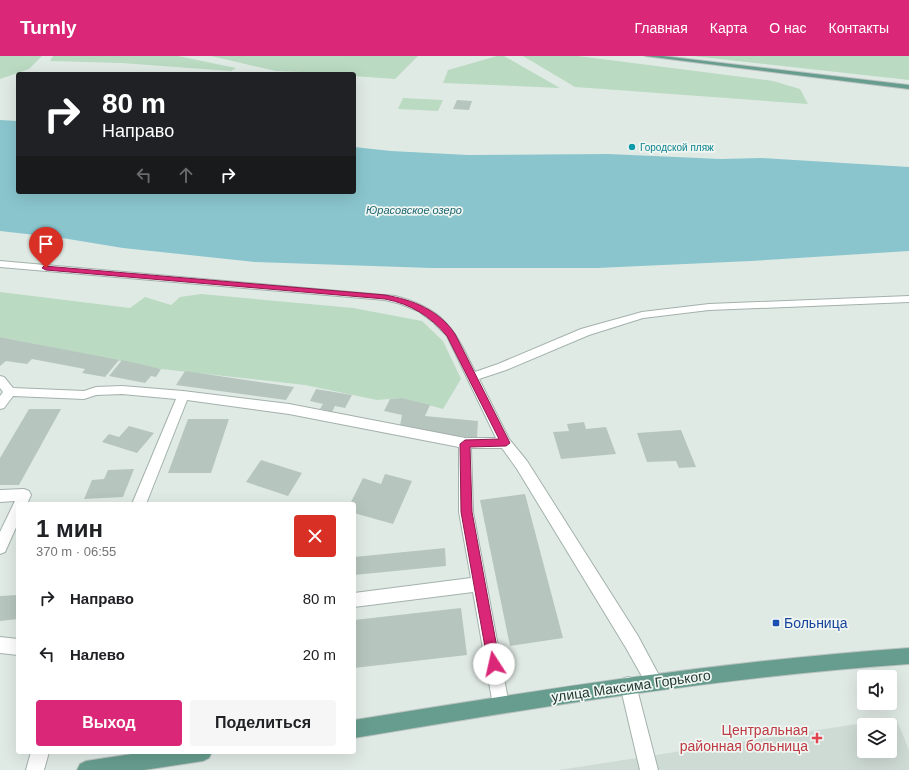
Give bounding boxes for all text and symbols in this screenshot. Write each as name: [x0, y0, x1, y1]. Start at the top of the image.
text: Turnly: [20, 17, 77, 38]
text: Главная: [634, 20, 688, 36]
text: Карта: [710, 20, 747, 36]
text: О нас: [769, 20, 807, 36]
text: Контакты: [829, 20, 889, 36]
icon: right: [36, 88, 88, 140]
text: 80 m: [102, 88, 166, 119]
text: Направо: [102, 121, 174, 141]
marker: Городской пляж: [627, 142, 637, 152]
place label: Городской пляж: [640, 142, 714, 153]
icon: left: [133, 164, 155, 186]
icon: ahead: [175, 164, 197, 186]
icon: right: [217, 164, 239, 186]
water label: Юрасовское озеро: [366, 204, 462, 216]
pin: [29, 227, 63, 268]
icon: arrive: [35, 233, 57, 255]
text: 1 мин: [36, 515, 103, 542]
button: close: [294, 515, 336, 557]
text: 370 m · 06:55: [36, 544, 116, 559]
icon: right: [36, 587, 58, 609]
text: Направо: [70, 590, 134, 607]
text: 80 m: [303, 590, 336, 607]
place label: Больница: [784, 615, 848, 631]
marker: Больница: [771, 618, 781, 628]
icon: left: [36, 643, 58, 665]
position arrow: [473, 643, 515, 685]
text: Налево: [70, 646, 125, 663]
text: 20 m: [303, 646, 336, 663]
street label: улица Максима Горького: [550, 667, 712, 705]
map controls: [857, 670, 897, 758]
button: sound: [857, 670, 897, 710]
button: Выход: [36, 700, 182, 746]
button: Поделиться: [190, 700, 336, 746]
button: layers: [857, 718, 897, 758]
place label: Центральная районная больница: [680, 722, 808, 754]
marker: Центральная районная больница: [811, 732, 823, 744]

